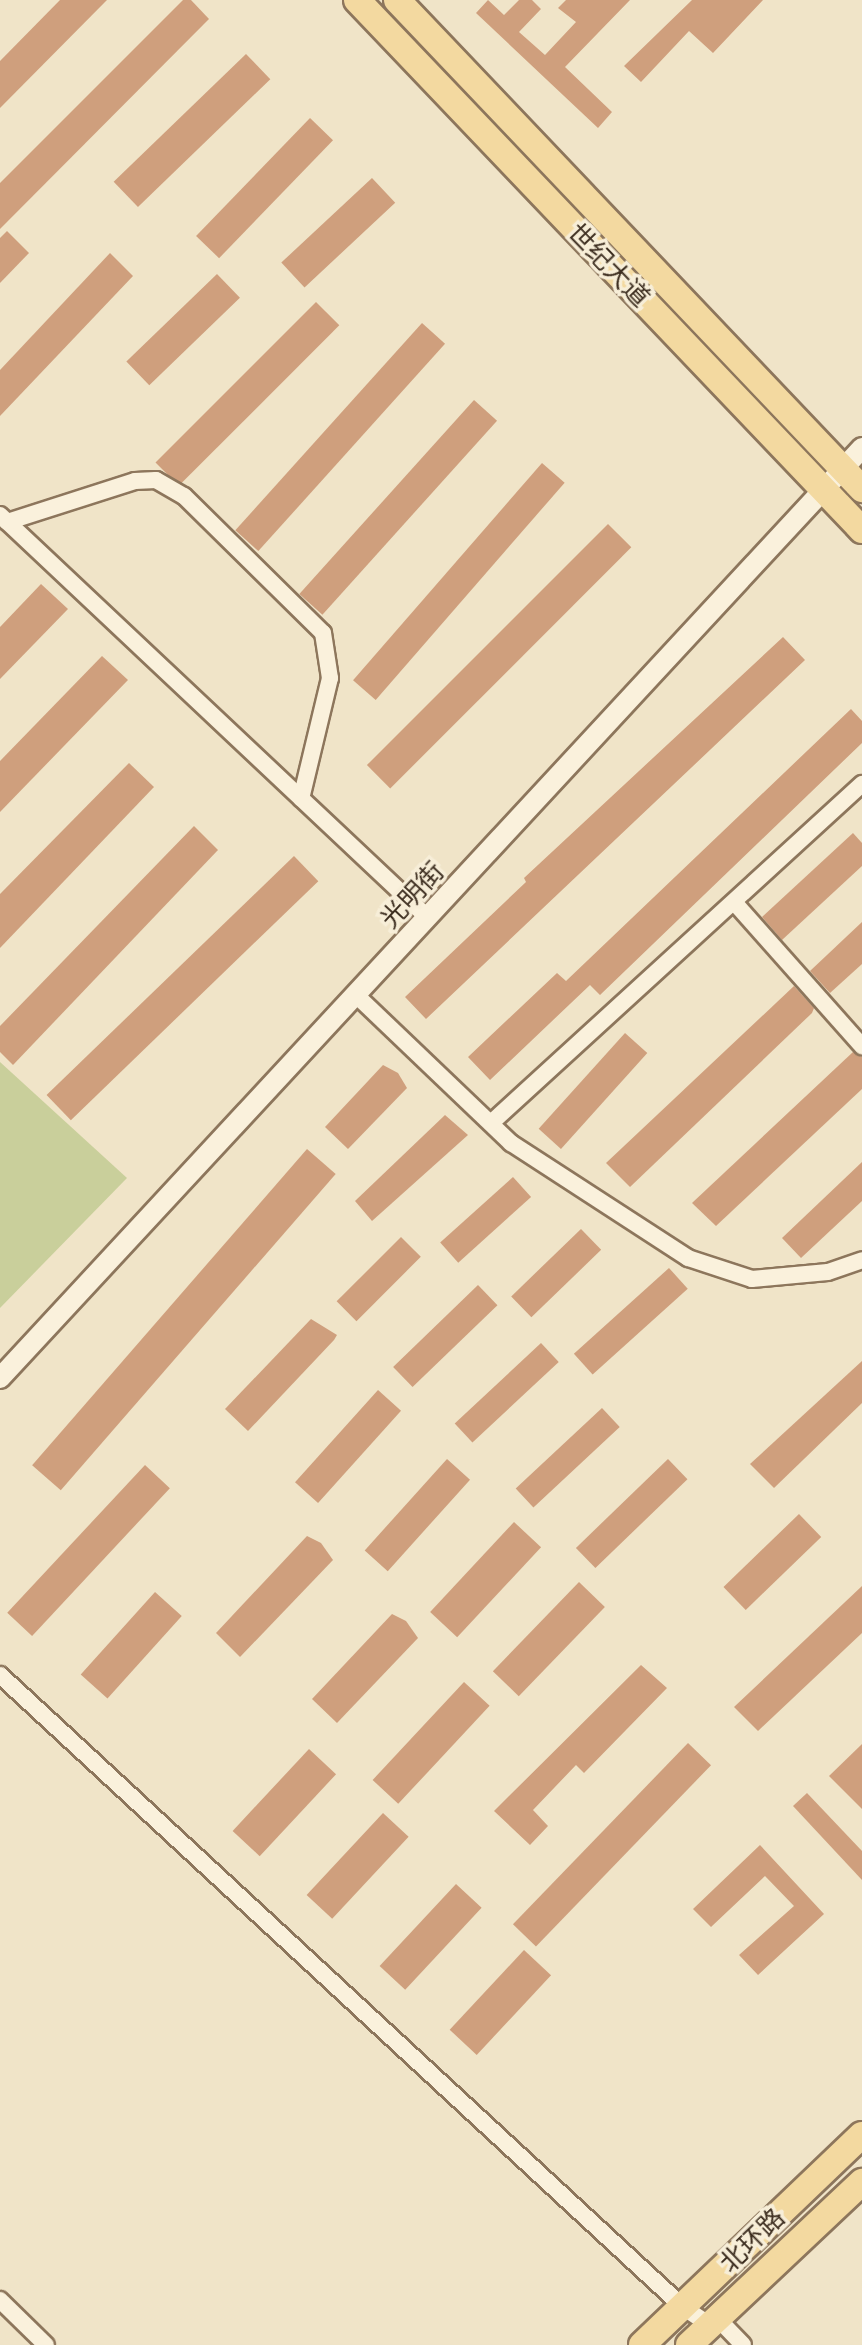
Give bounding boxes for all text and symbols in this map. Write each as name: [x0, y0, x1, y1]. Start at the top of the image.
street label: 世纪大道: [562, 217, 656, 313]
street label: 光明街: [374, 856, 450, 934]
street label: 北环路: [713, 2202, 791, 2278]

